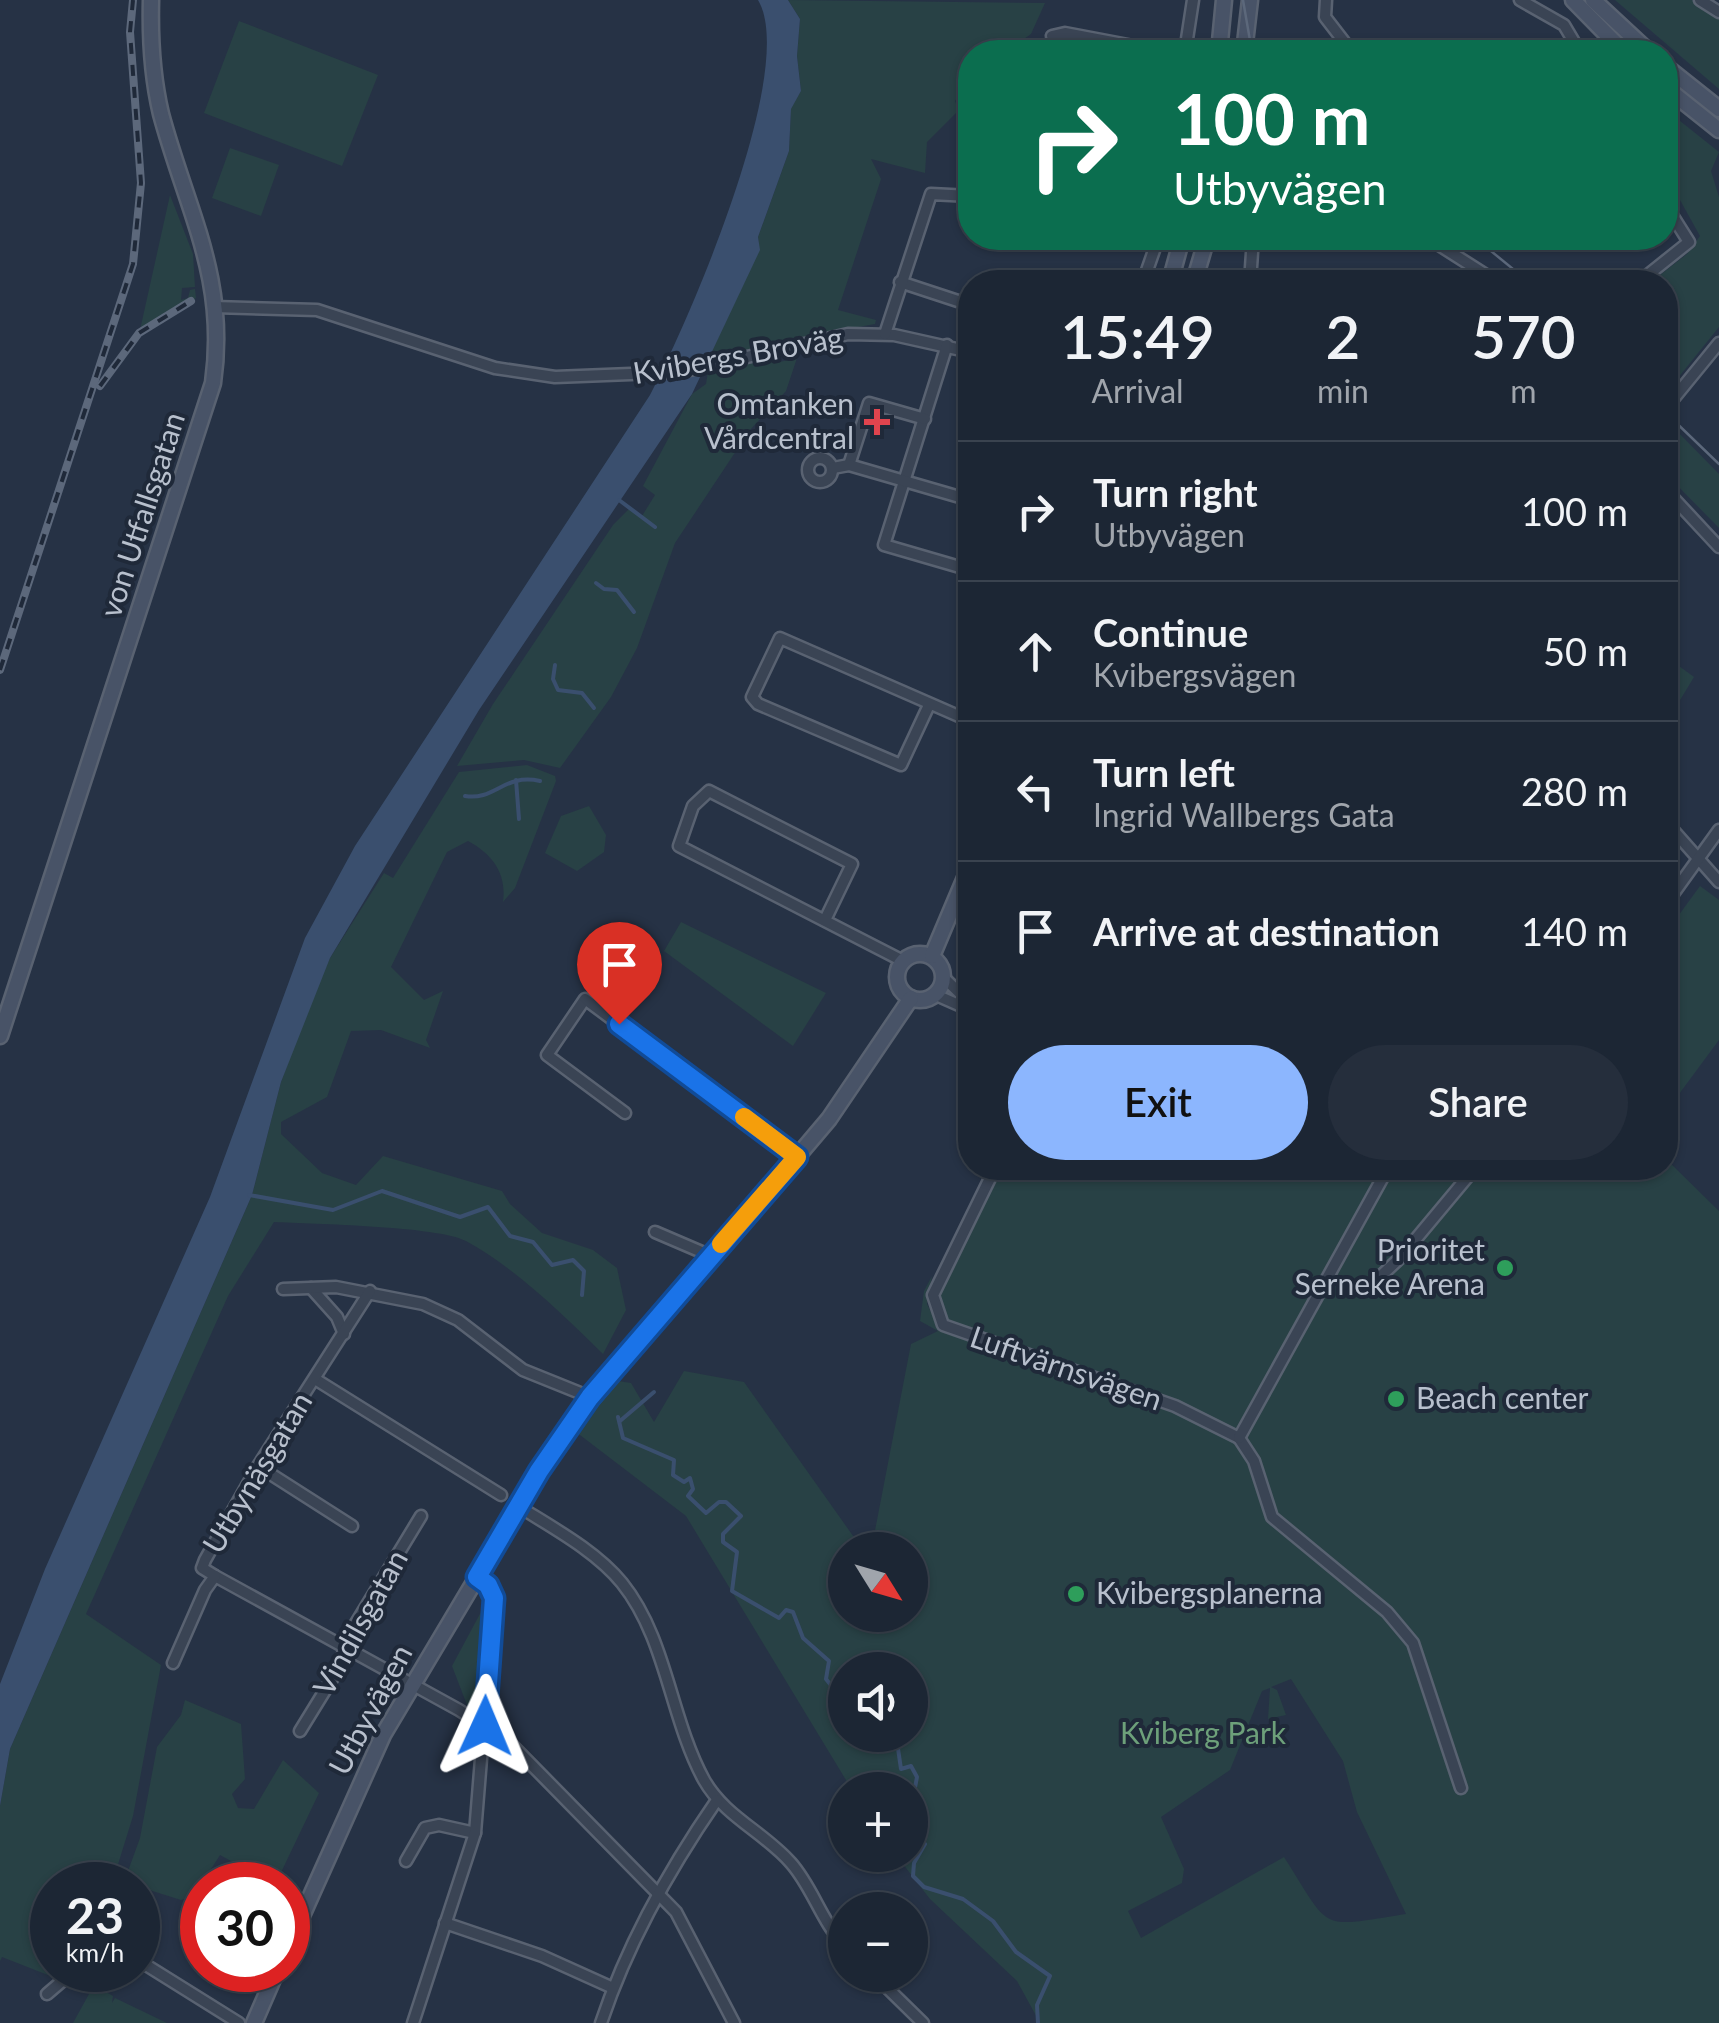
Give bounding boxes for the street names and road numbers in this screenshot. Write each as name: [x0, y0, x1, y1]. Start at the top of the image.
street label: Kvibergs Broväg: [630, 318, 845, 390]
street label: von Utfallsgatan: [91, 407, 191, 621]
street label: Luftvärnsvägen: [966, 1317, 1167, 1417]
street label: Utbynäsgatan: [194, 1385, 318, 1559]
street label: Vindilsgatan: [304, 1543, 414, 1701]
street label: Utbyvägen: [320, 1638, 419, 1780]

